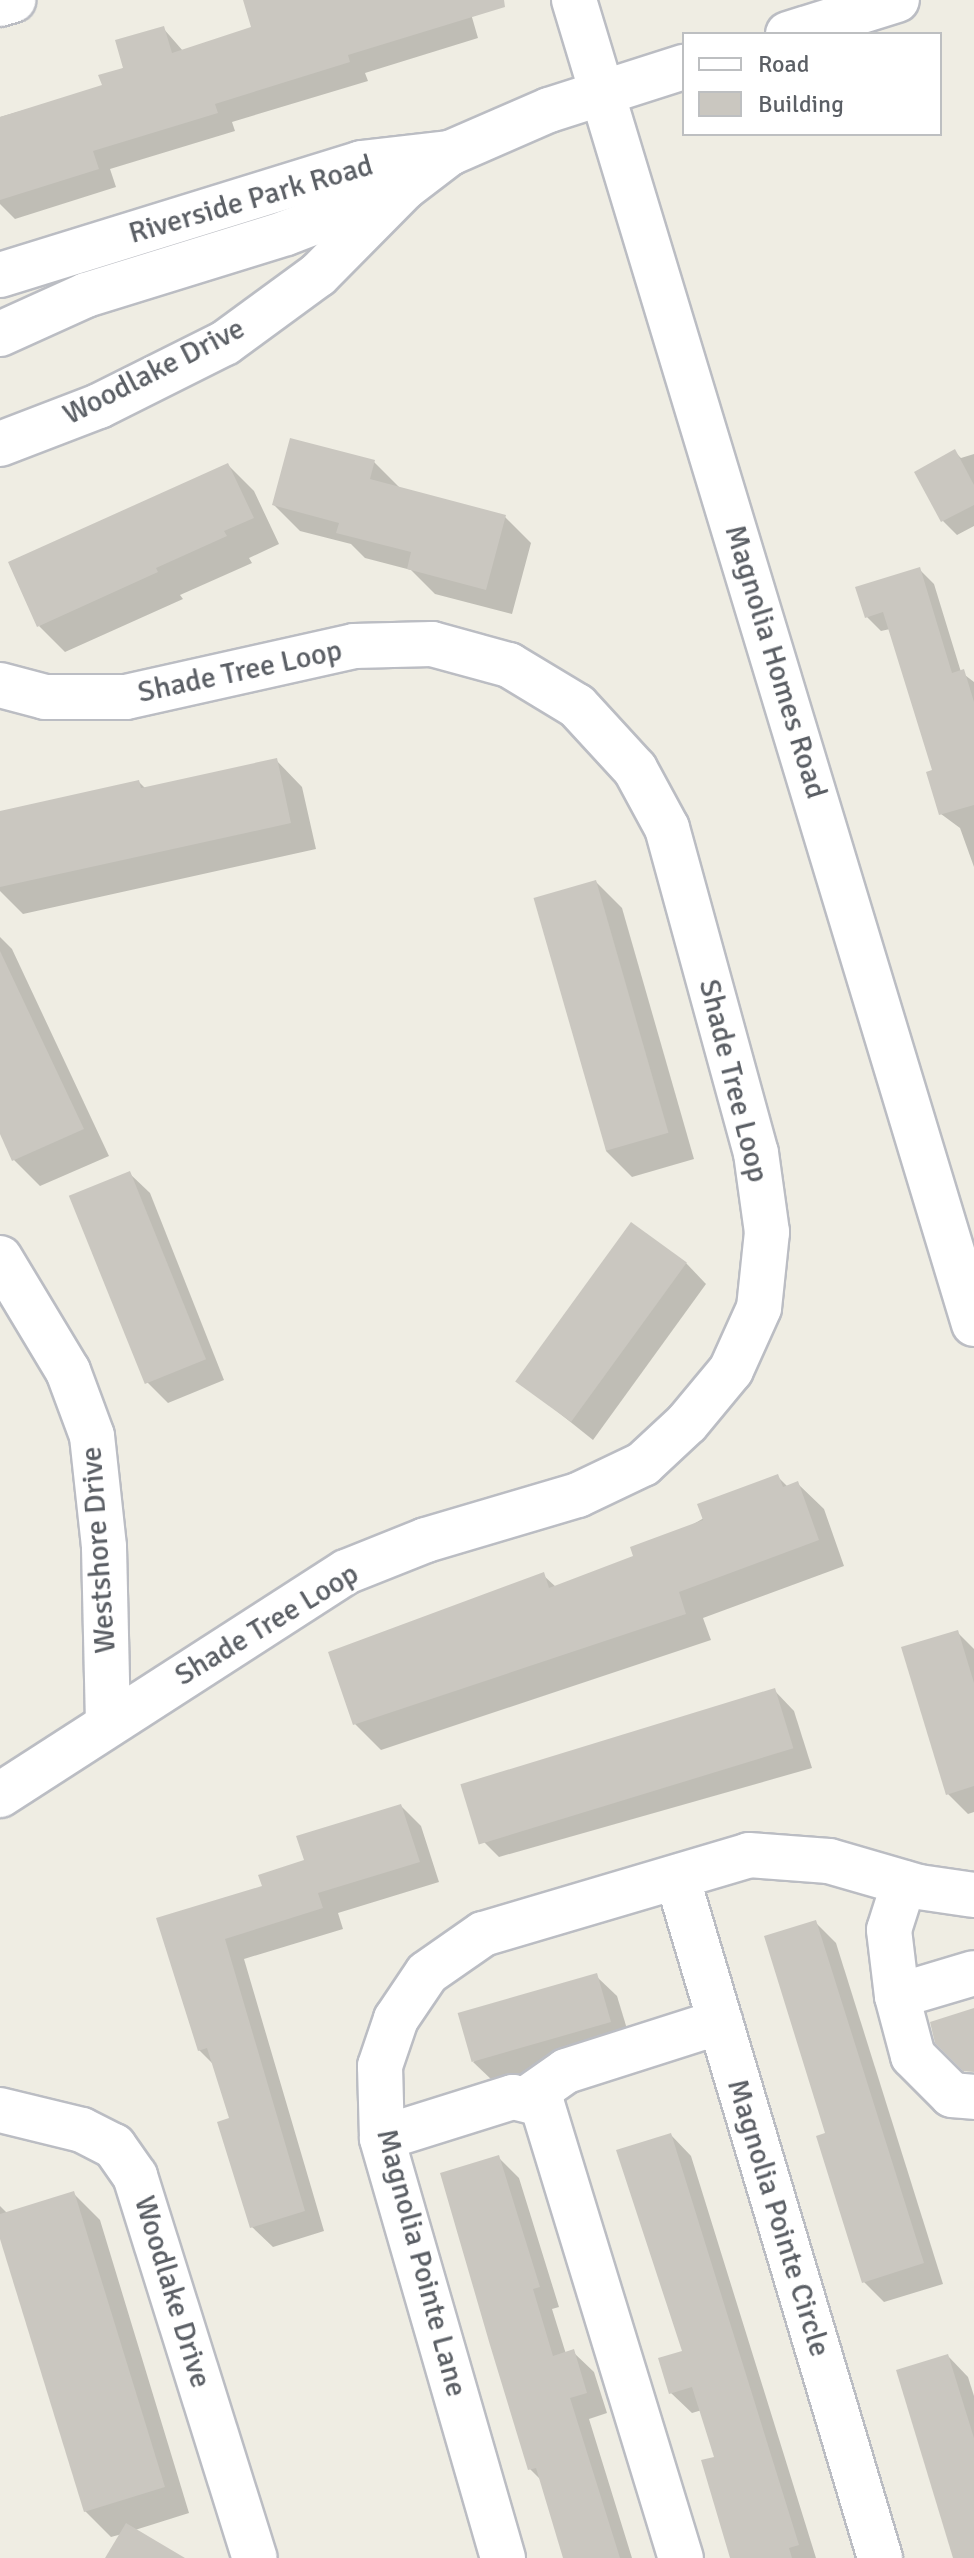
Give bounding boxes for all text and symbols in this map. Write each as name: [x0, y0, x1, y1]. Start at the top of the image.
legend: [682, 32, 942, 136]
text: Road: [758, 49, 809, 79]
text: Building: [758, 89, 844, 119]
street label: Riverside Park Road: [125, 148, 377, 252]
street label: Woodlake Drive: [57, 311, 251, 433]
street label: Magnolia Homes Road: [716, 521, 834, 803]
street label: Shade Tree Loop: [135, 633, 345, 711]
street label: Shade Tree Loop: [690, 976, 776, 1186]
street label: Westshore Drive: [74, 1445, 124, 1655]
street label: Shade Tree Loop: [169, 1556, 365, 1694]
street label: Magnolia Pointe Circle: [719, 2075, 837, 2361]
street label: Magnolia Pointe Lane: [368, 2125, 474, 2401]
street label: Woodlake Drive: [126, 2192, 218, 2392]

